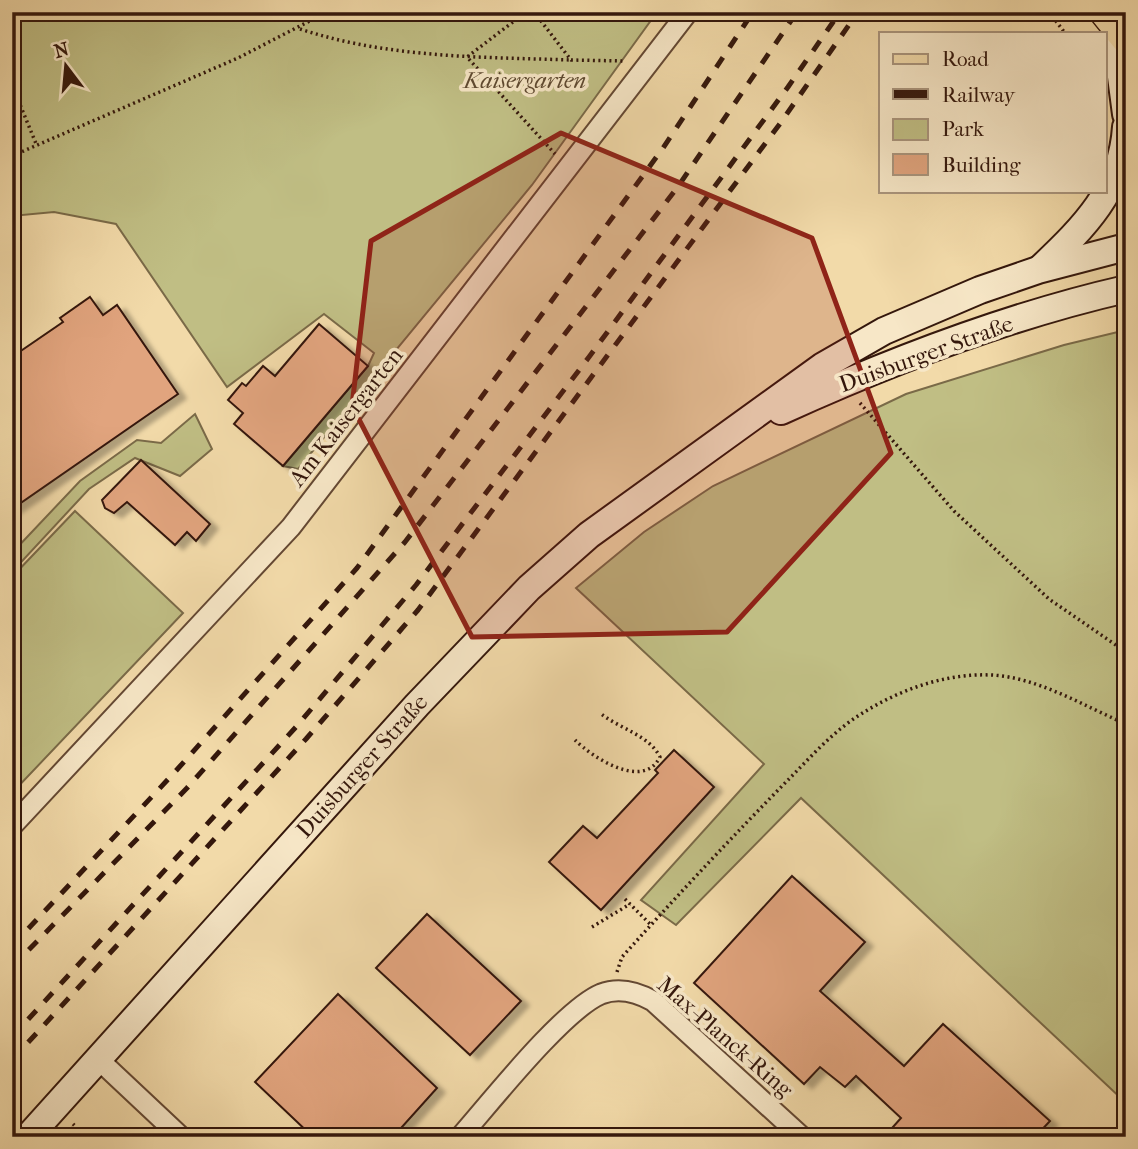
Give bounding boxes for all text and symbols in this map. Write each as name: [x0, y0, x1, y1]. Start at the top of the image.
north arrow: [32, 32, 102, 102]
legend: [879, 32, 1106, 192]
text: N: [52, 38, 72, 63]
text: Road: [942, 47, 989, 71]
park label: Kaisergarten: [462, 67, 586, 94]
text: Railway: [942, 83, 1016, 107]
text: Park: [942, 117, 984, 141]
text: Building: [942, 153, 1021, 177]
street label: Duisburger Straße: [835, 310, 1017, 398]
street label: Am Kaisergarten: [283, 342, 409, 493]
street label: Duisburger Straße: [291, 689, 433, 843]
street label: Max-Planck-Ring: [652, 971, 799, 1104]

